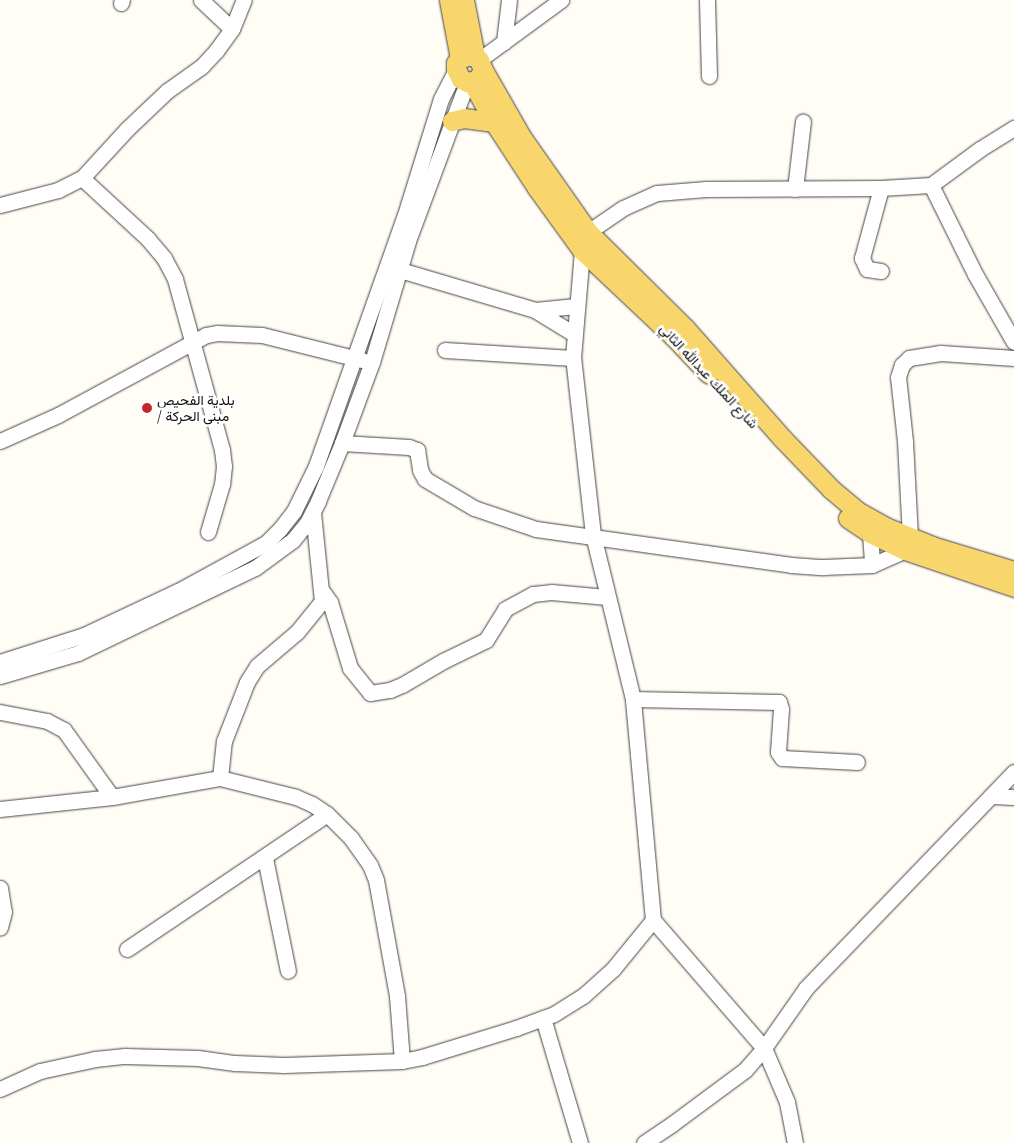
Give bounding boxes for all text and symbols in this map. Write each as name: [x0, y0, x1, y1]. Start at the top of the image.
street label: شارع الملك عبدالله الثاني: [656, 320, 762, 432]
place label: بلدية الفحيص / مبنى الحركة: [157, 392, 235, 424]
marker: بلدية الفحيص / مبنى الحركة: [141, 402, 153, 414]

